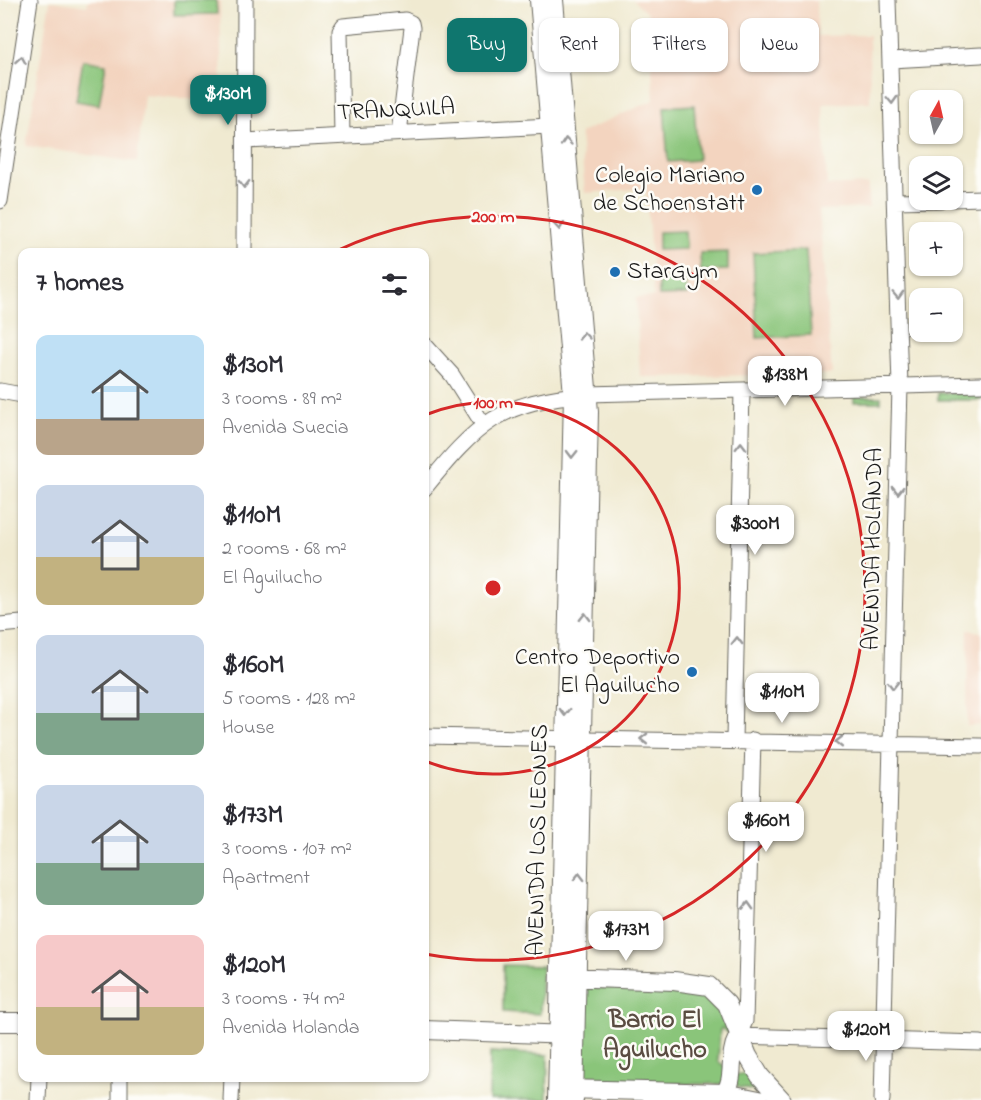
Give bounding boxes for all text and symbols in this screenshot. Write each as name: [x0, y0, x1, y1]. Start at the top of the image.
chip: Buy: [447, 18, 527, 72]
chip: Rent: [539, 18, 619, 72]
chip: Filters: [631, 18, 728, 72]
chip: New: [740, 18, 819, 72]
one-way arrow: [15, 56, 27, 65]
pin: $130M: [186, 75, 270, 126]
text: $130M: [204, 80, 252, 109]
street label: TRANQUILA: [336, 90, 456, 132]
north arrow: [909, 90, 963, 144]
map controls: [909, 90, 963, 342]
one-way arrow: [886, 96, 898, 105]
one-way arrow: [560, 137, 573, 146]
button: layers: [909, 156, 963, 210]
place label: Colegio Mariano de Schoenstatt: [593, 159, 745, 222]
one-way arrow: [238, 180, 250, 189]
marker: Colegio Mariano de Schoenstatt: [750, 183, 764, 197]
text: 200 m: [471, 205, 515, 231]
one-way arrow: [552, 221, 565, 230]
button: +: [909, 222, 963, 276]
place label: StarGym: [627, 255, 718, 291]
text: 7 homes: [36, 265, 124, 303]
marker: StarGym: [608, 265, 622, 279]
icon: filters: [378, 268, 411, 301]
button: −: [909, 288, 963, 342]
one-way arrow: [891, 291, 904, 300]
one-way arrow: [578, 331, 591, 340]
text: $130M: [222, 347, 284, 385]
pin: $138M: [743, 356, 827, 407]
icon: home: [84, 359, 156, 431]
text: $138M: [762, 361, 808, 390]
text: 3 rooms · 89 m²: [222, 385, 342, 414]
text: 100 m: [473, 391, 513, 417]
text: Avenida Suecia: [222, 414, 349, 443]
one-way arrow: [735, 442, 747, 451]
street label: AVENIDA HOLANDA: [855, 447, 893, 651]
one-way arrow: [566, 449, 578, 458]
one-way arrow: [891, 486, 904, 495]
text: $110M: [222, 497, 281, 535]
pin: $300M: [713, 505, 797, 556]
icon: home: [84, 509, 156, 581]
text: $300M: [730, 510, 780, 539]
text: 2 rooms · 68 m²: [222, 535, 347, 564]
text: El Aguilucho: [222, 564, 322, 593]
centre of rings: [483, 578, 503, 598]
one-way arrow: [578, 612, 591, 621]
one-way arrow: [730, 637, 743, 646]
place label: Centro Deportivo El Aguilucho: [515, 641, 680, 704]
text: $160M: [222, 647, 284, 685]
icon: home: [84, 659, 156, 731]
marker: Centro Deportivo El Aguilucho: [685, 665, 699, 679]
pin: $110M: [740, 673, 824, 724]
text: $110M: [759, 678, 805, 707]
one-way arrow: [887, 681, 899, 690]
text: 5 rooms · 128 m²: [222, 685, 356, 714]
one-way arrow: [559, 707, 572, 716]
text: House: [222, 714, 275, 743]
street label: AVENIDA LOS LEONES: [519, 724, 559, 956]
one-way arrow: [639, 733, 648, 745]
one-way arrow: [834, 736, 843, 749]
text: $173M: [222, 797, 283, 835]
pin: $160M: [724, 802, 808, 853]
text: $160M: [742, 807, 790, 836]
icon: home: [84, 809, 156, 881]
text: 3 rooms · 107 m²: [222, 835, 352, 864]
text: Apartment: [222, 864, 310, 893]
one-way arrow: [573, 873, 585, 882]
one-way arrow: [742, 902, 754, 911]
pin: $173M: [584, 911, 668, 962]
text: $173M: [602, 916, 650, 945]
text: $120M: [222, 947, 286, 985]
icon: home: [84, 959, 156, 1031]
text: 3 rooms · 74 m²: [222, 985, 345, 1014]
district label: Barrio El Aguilucho: [603, 1002, 707, 1071]
pin: $120M: [824, 1011, 908, 1062]
text: Avenida Holanda: [222, 1014, 360, 1043]
text: $120M: [841, 1016, 891, 1045]

